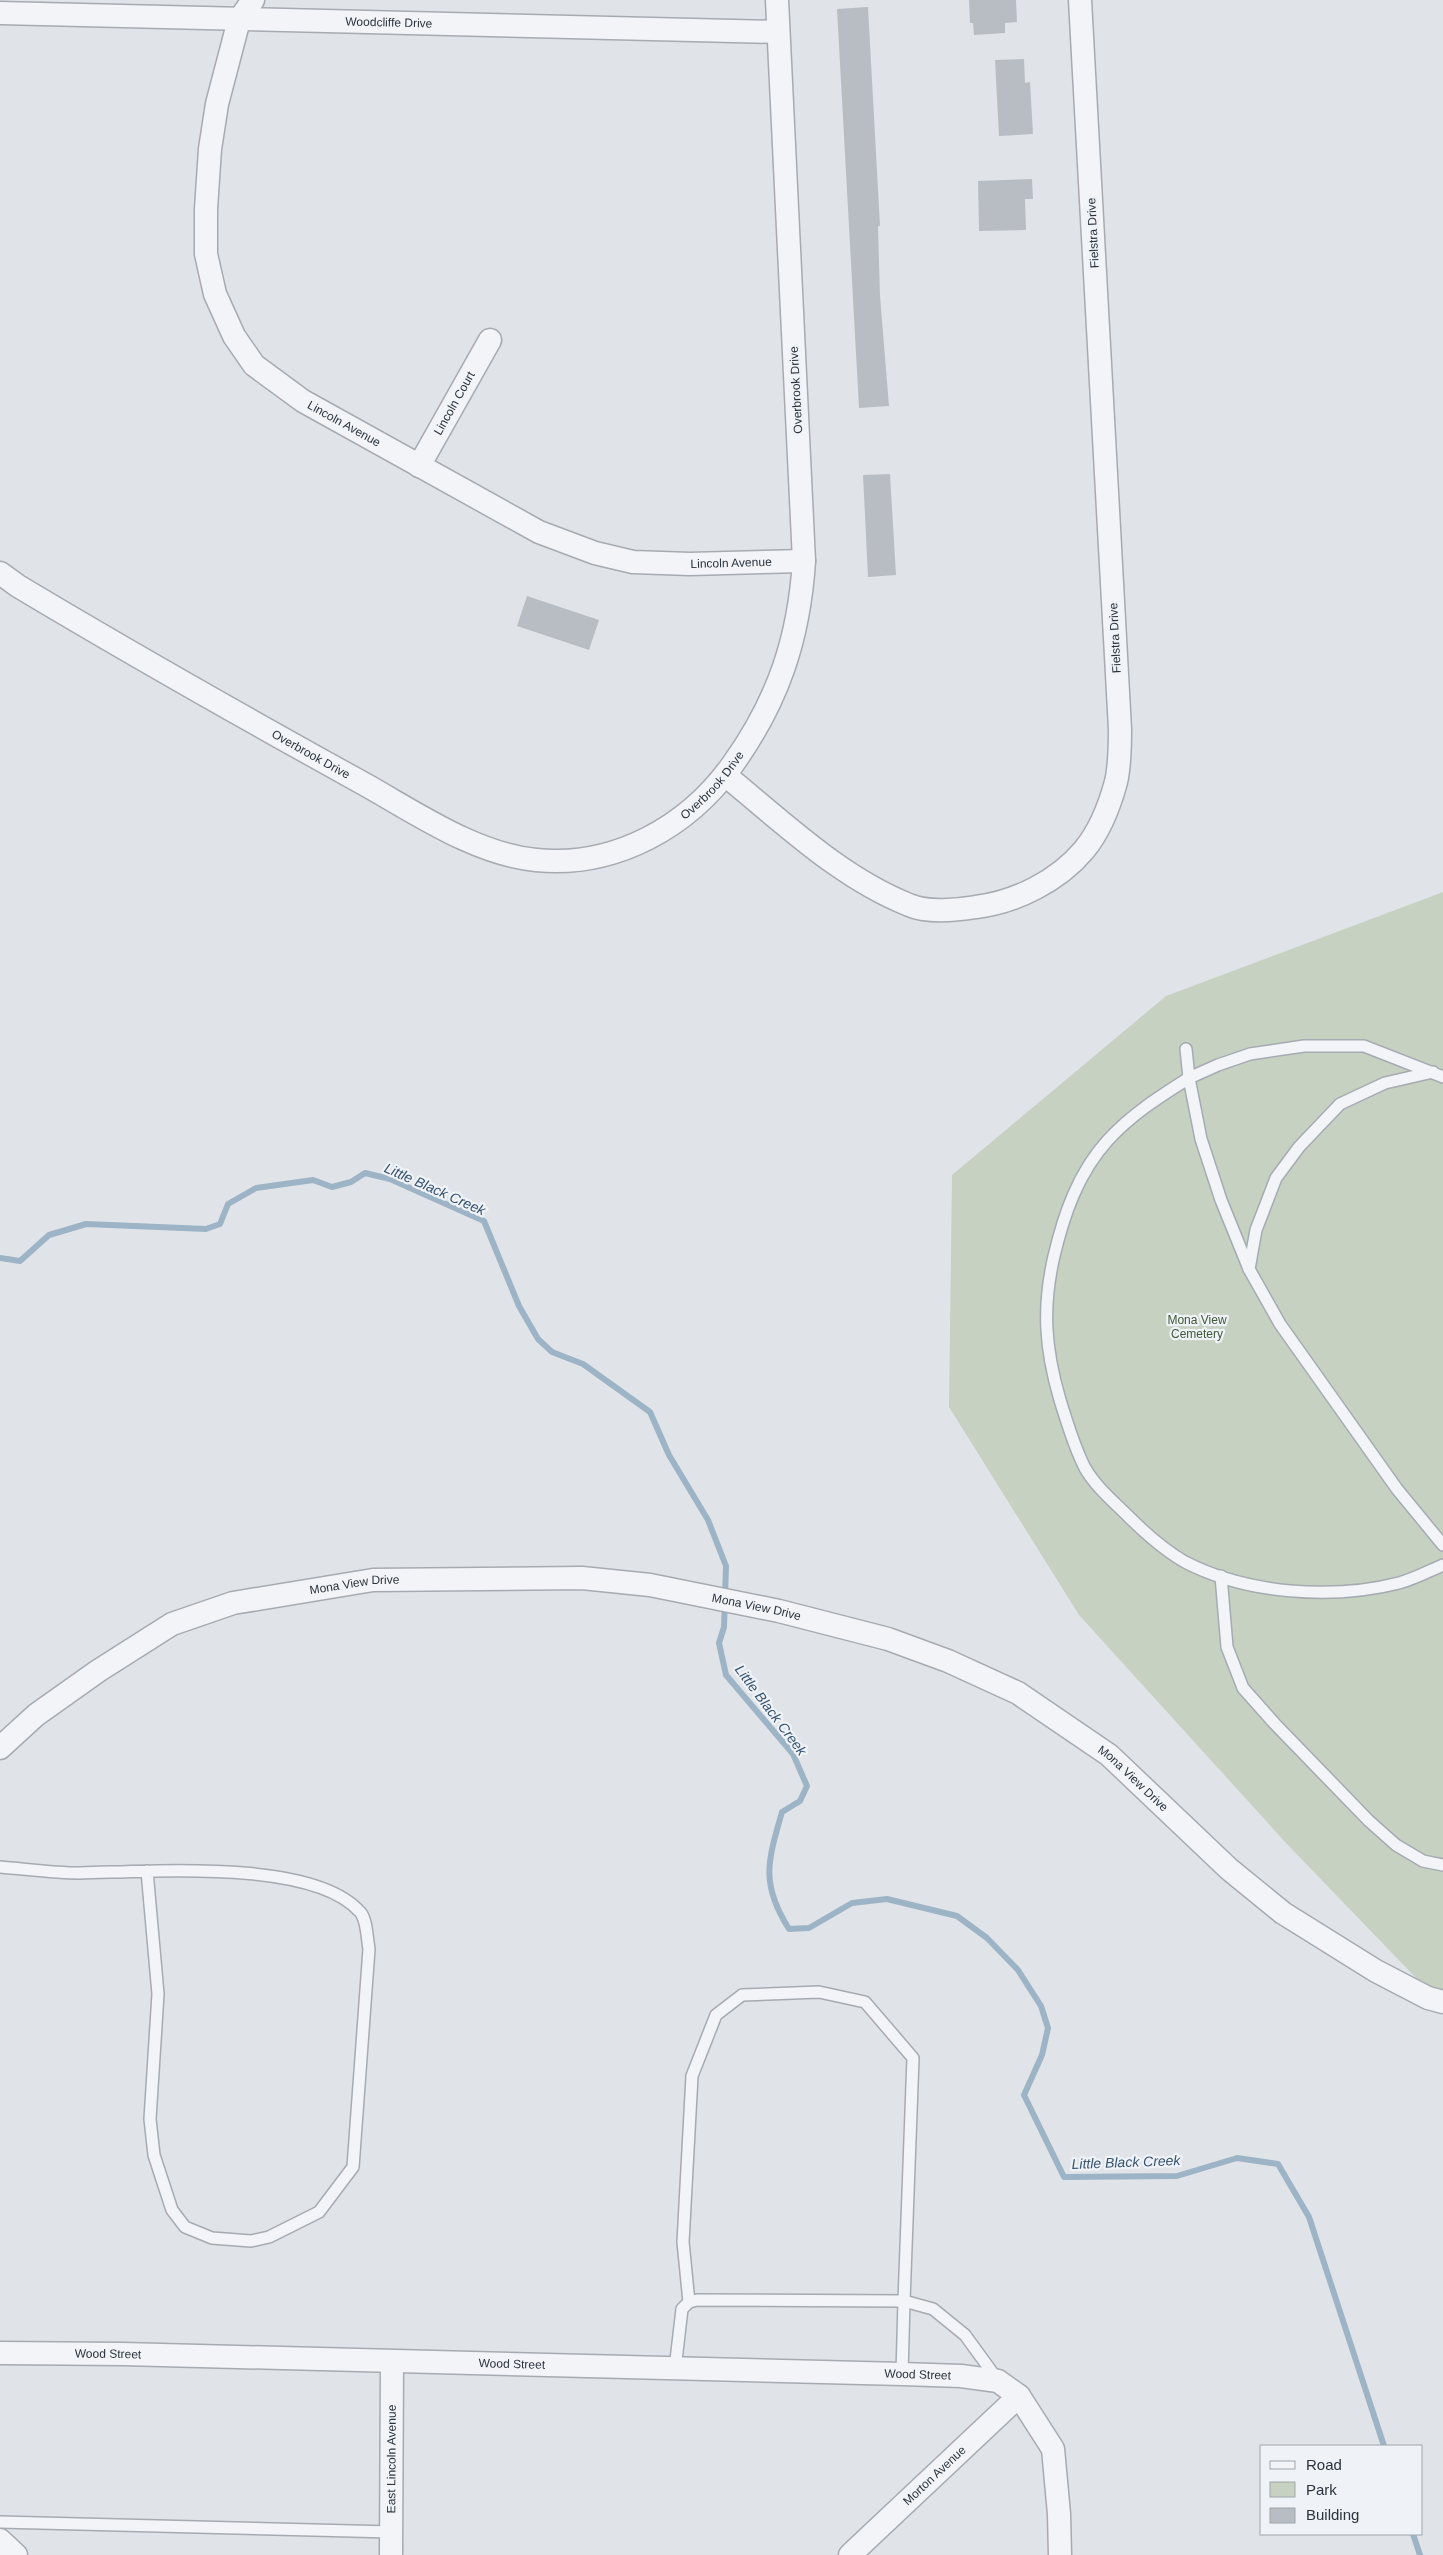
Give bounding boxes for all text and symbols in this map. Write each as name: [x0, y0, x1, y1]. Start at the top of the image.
street label: Woodcliffe Drive: [345, 14, 433, 31]
street label: Fielstra Drive: [1084, 197, 1102, 269]
street label: Overbrook Drive: [787, 346, 805, 434]
street label: Lincoln Court: [431, 368, 478, 438]
street label: Lincoln Avenue: [305, 398, 383, 450]
street label: Lincoln Avenue: [690, 555, 772, 571]
street label: Fielstra Drive: [1106, 602, 1124, 674]
street label: Overbrook Drive: [269, 727, 353, 782]
street label: Overbrook Drive: [678, 748, 747, 822]
water label: Little Black Creek: [382, 1160, 489, 1219]
park label: Mona View Cemetery: [1167, 1313, 1227, 1341]
street label: Mona View Drive: [308, 1573, 400, 1597]
street label: Mona View Drive: [711, 1591, 803, 1623]
water label: Little Black Creek: [732, 1662, 811, 1759]
street label: Mona View Drive: [1095, 1743, 1171, 1815]
water label: Little Black Creek: [1071, 2152, 1182, 2172]
street label: Wood Street: [75, 2347, 142, 2361]
street label: Wood Street: [478, 2356, 546, 2372]
street label: Wood Street: [884, 2367, 952, 2383]
street label: East Lincoln Avenue: [384, 2404, 399, 2513]
street label: Morton Avenue: [900, 2443, 969, 2508]
legend: [1260, 2445, 1423, 2535]
text: Road: [1306, 2456, 1342, 2473]
text: Park: [1306, 2481, 1337, 2498]
text: Building: [1306, 2506, 1359, 2523]

